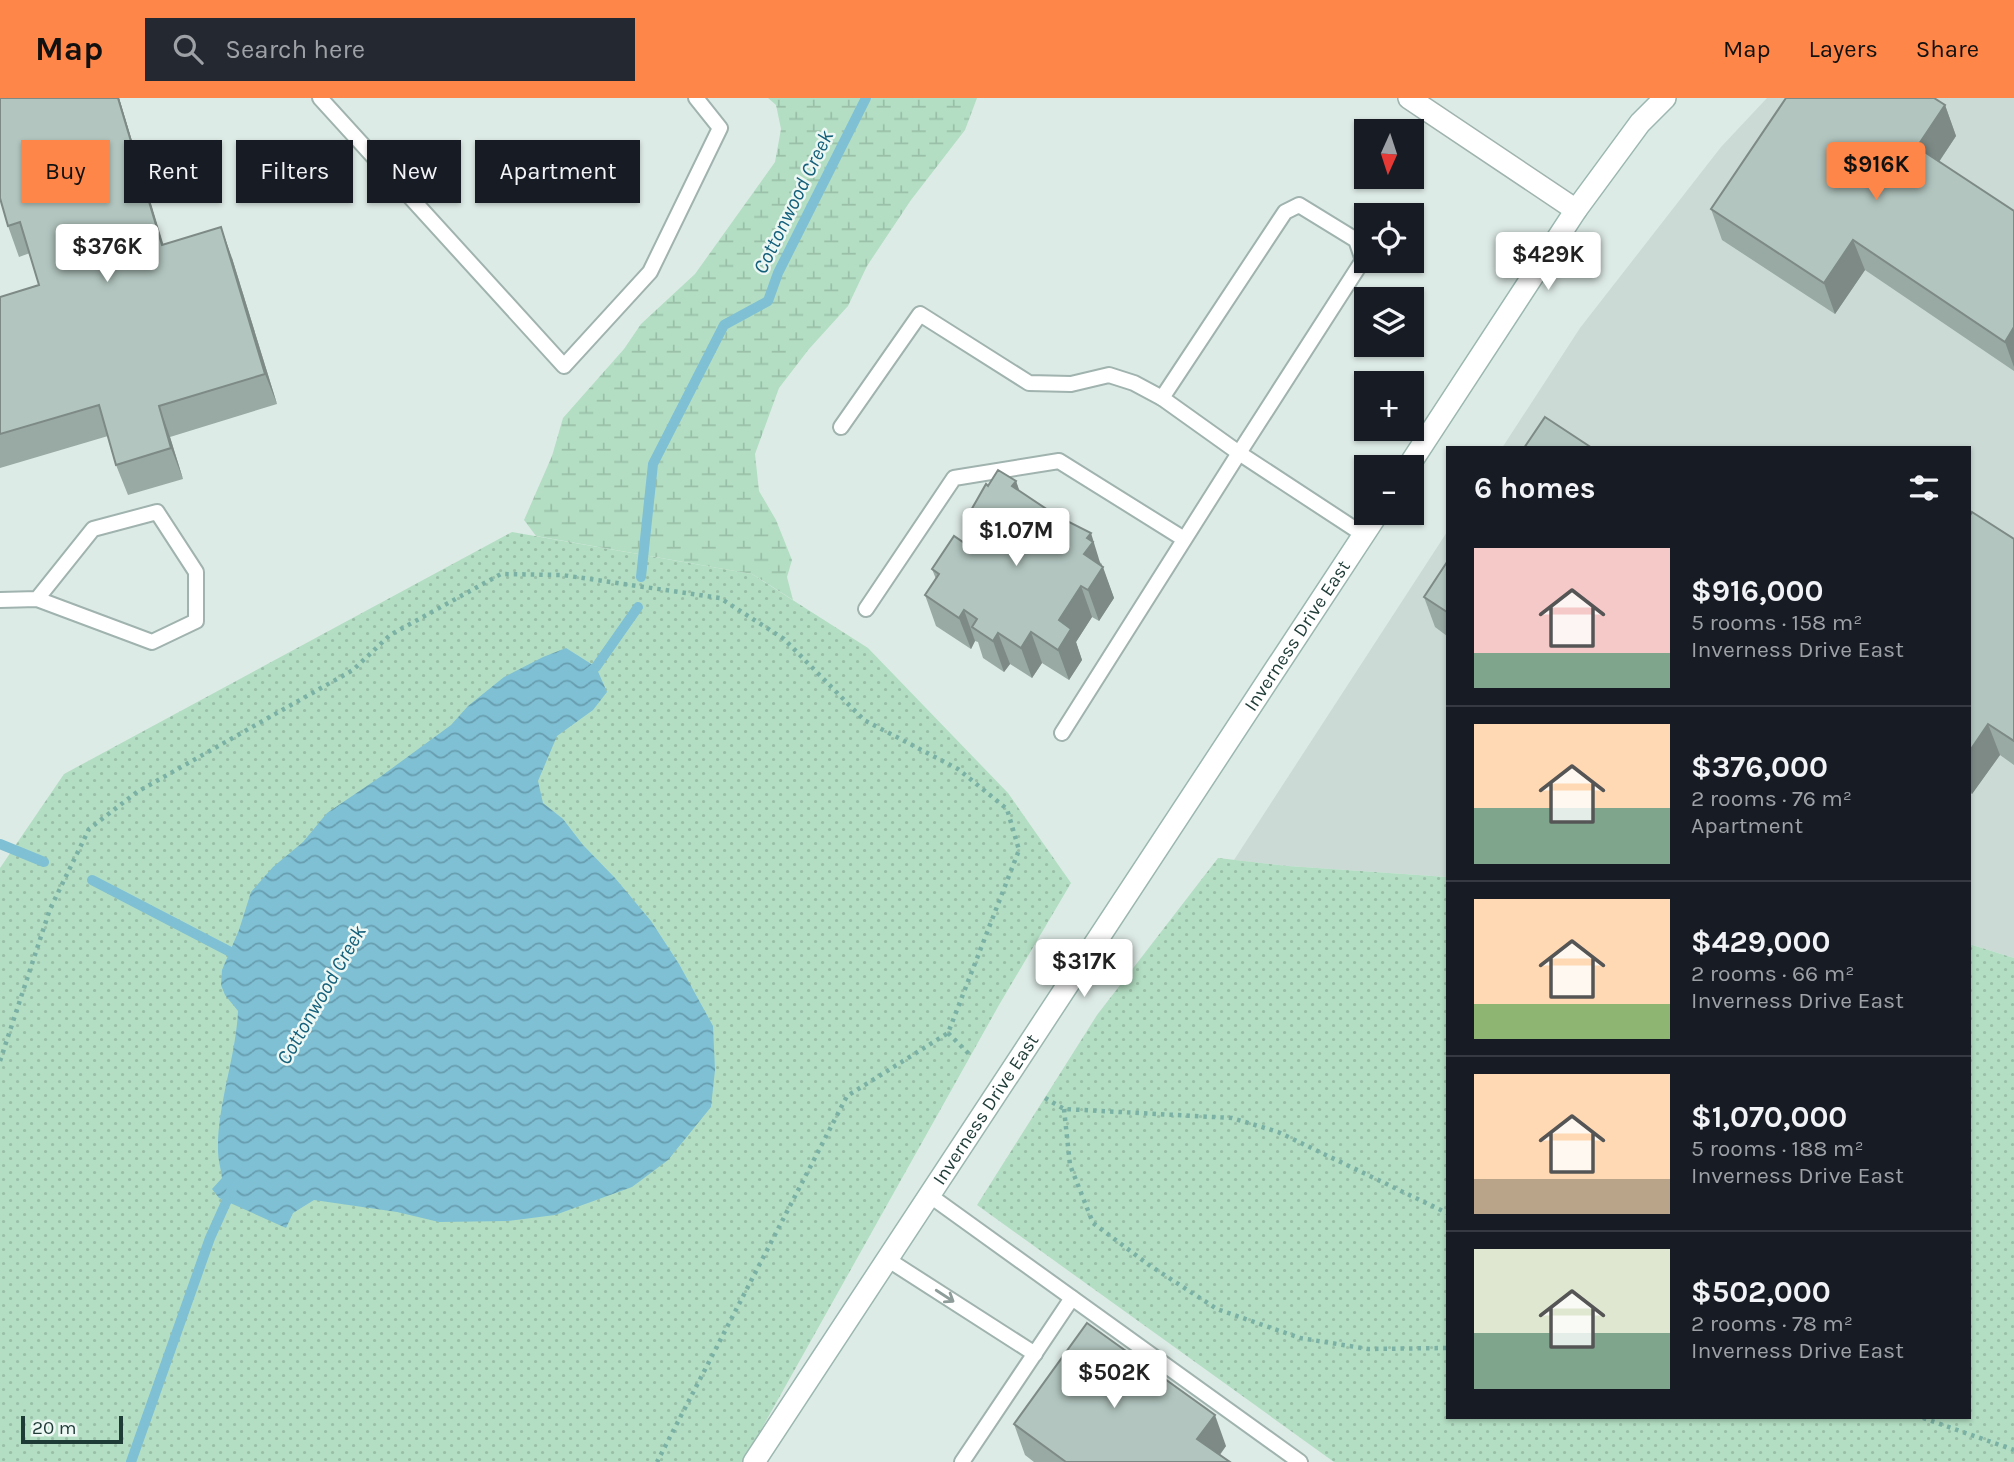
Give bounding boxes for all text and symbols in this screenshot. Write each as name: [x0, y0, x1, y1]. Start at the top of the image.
search box: [145, 18, 635, 81]
text: Map: [35, 30, 103, 68]
icon: search: [169, 30, 207, 68]
text: Search here: [225, 34, 365, 65]
text: Map: [1723, 35, 1771, 63]
text: Layers: [1809, 35, 1878, 63]
text: Share: [1916, 35, 1979, 63]
north arrow: [1354, 119, 1424, 189]
map controls: [1354, 119, 1424, 525]
water label: Cottonwood Creek: [748, 126, 838, 278]
chip: Buy: [21, 140, 110, 203]
chip: Rent: [124, 140, 222, 203]
chip: Filters: [236, 140, 353, 203]
chip: New: [367, 140, 461, 203]
chip: Apartment: [475, 140, 640, 203]
pin: $916K: [1827, 142, 1925, 202]
text: $916K: [1842, 151, 1910, 178]
button: locate: [1354, 203, 1424, 273]
pin: $376K: [58, 225, 156, 284]
pin: $429K: [1499, 232, 1597, 292]
text: $376K: [72, 233, 142, 260]
text: $429K: [1512, 241, 1584, 268]
button: layers: [1354, 287, 1424, 357]
button: +: [1354, 371, 1424, 441]
button: −: [1354, 455, 1424, 525]
icon: filters: [1905, 469, 1943, 507]
text: 6 homes: [1474, 470, 1596, 506]
pin: $1.07M: [959, 508, 1073, 568]
text: $1.07M: [978, 517, 1054, 544]
street label: Inverness Drive East: [1240, 556, 1355, 715]
text: $916,000: [1691, 573, 1823, 609]
icon: home: [1530, 576, 1614, 660]
text: 5 rooms · 158 m²: [1691, 609, 1862, 636]
text: Inverness Drive East: [1691, 636, 1904, 663]
text: $376,000: [1691, 749, 1828, 785]
icon: home: [1530, 752, 1614, 836]
text: 2 rooms · 76 m²: [1691, 785, 1852, 812]
text: Apartment: [1691, 812, 1803, 839]
water label: Cottonwood Creek: [271, 921, 371, 1069]
text: $429,000: [1691, 924, 1831, 960]
icon: home: [1530, 927, 1614, 1011]
pin: $317K: [1035, 940, 1133, 999]
text: $317K: [1052, 948, 1116, 975]
text: 2 rooms · 66 m²: [1691, 960, 1854, 987]
text: Inverness Drive East: [1691, 987, 1904, 1014]
street label: Inverness Drive East: [928, 1030, 1043, 1189]
text: $1,070,000: [1691, 1099, 1847, 1135]
icon: home: [1530, 1102, 1614, 1186]
text: 5 rooms · 188 m²: [1691, 1135, 1864, 1162]
text: Inverness Drive East: [1691, 1162, 1904, 1189]
text: $502,000: [1691, 1274, 1831, 1310]
icon: home: [1530, 1277, 1614, 1361]
one-way arrow: [935, 1289, 954, 1303]
text: 2 rooms · 78 m²: [1691, 1310, 1853, 1337]
text: Inverness Drive East: [1691, 1337, 1904, 1364]
pin: $502K: [1065, 1350, 1163, 1410]
text: $502K: [1078, 1359, 1150, 1386]
scale bar: [21, 1413, 122, 1445]
text: 20 m: [32, 1417, 77, 1439]

